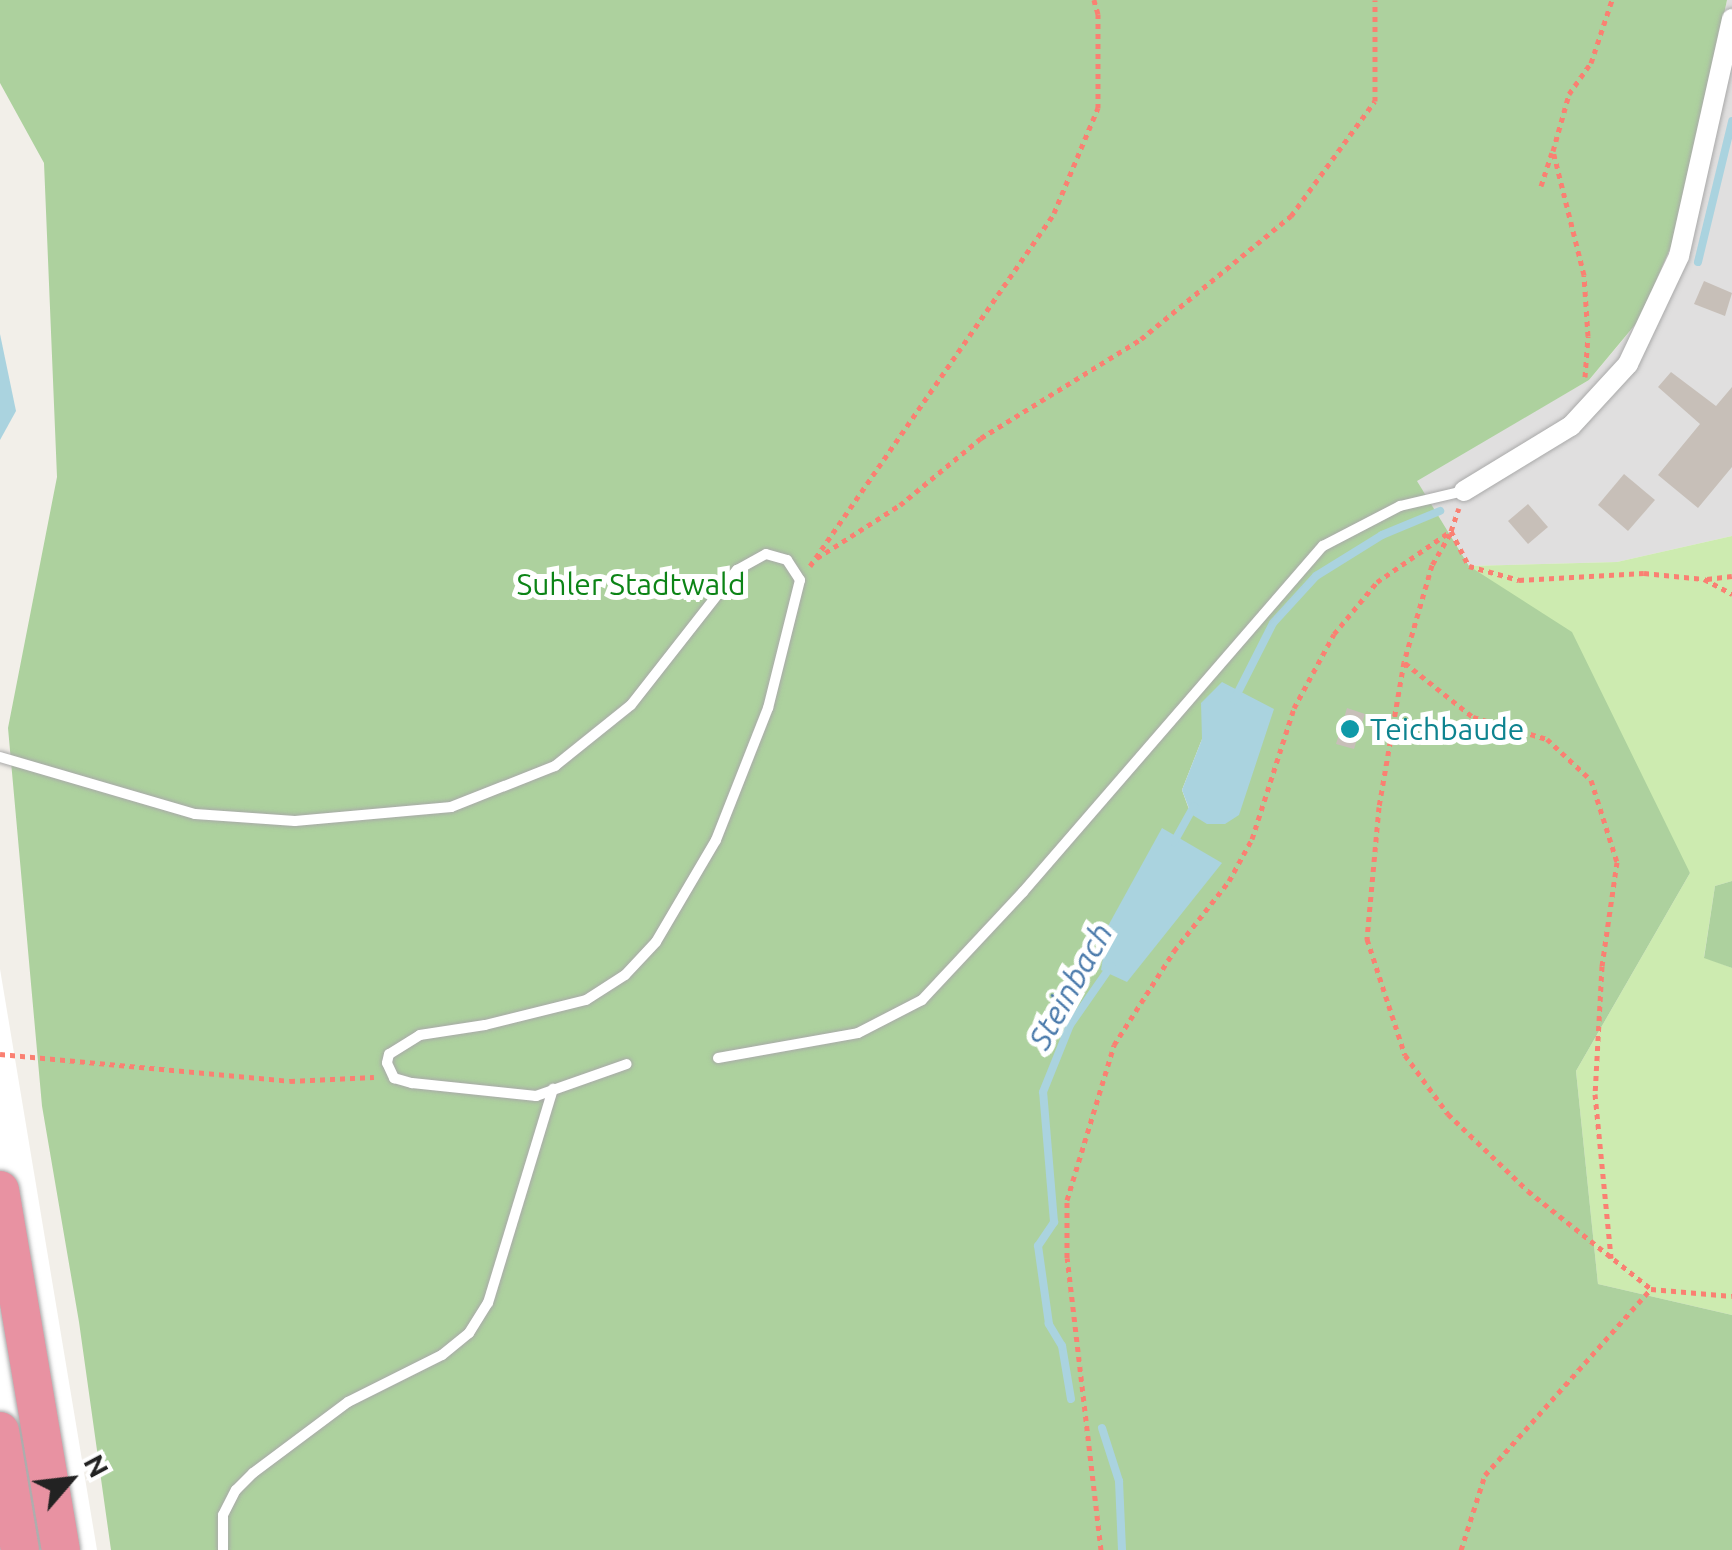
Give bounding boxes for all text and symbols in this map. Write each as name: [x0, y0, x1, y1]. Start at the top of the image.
park label: Suhler Stadtwald: [517, 566, 745, 602]
place label: Teichbaude: [1370, 711, 1524, 747]
marker: Teichbaude: [1339, 718, 1361, 740]
water label: Steinbach: [1020, 916, 1120, 1056]
north arrow: [20, 1430, 120, 1530]
text: N: [78, 1449, 116, 1482]

